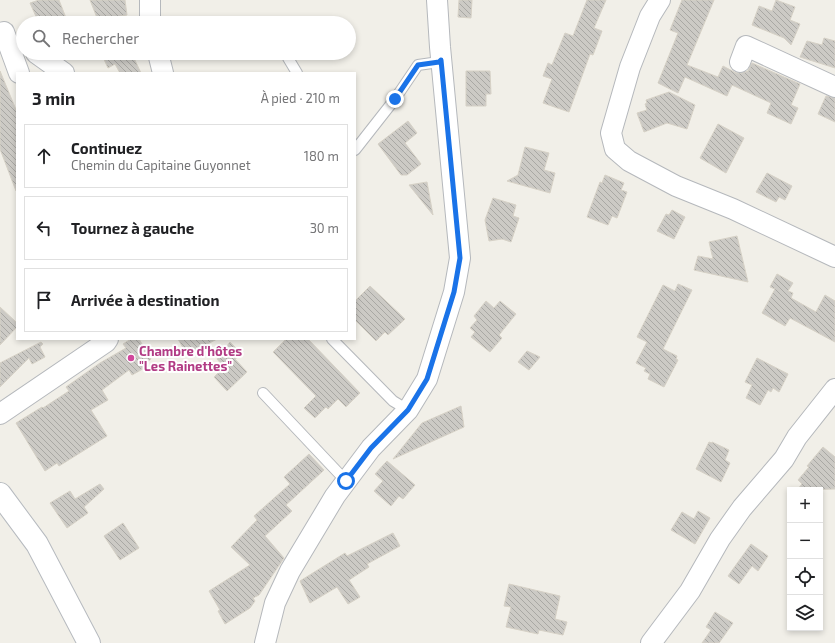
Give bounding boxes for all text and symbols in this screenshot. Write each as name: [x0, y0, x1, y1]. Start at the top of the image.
search box: [16, 16, 356, 60]
icon: search: [30, 27, 52, 49]
text: Rechercher: [62, 29, 139, 47]
text: 3 min: [32, 88, 75, 108]
text: À pied · 210 m: [261, 90, 340, 106]
route end: [386, 90, 404, 108]
text: Continuez: [71, 139, 142, 157]
icon: ahead: [33, 145, 55, 167]
text: 180 m: [304, 148, 339, 164]
text: Chemin du Capitaine Guyonnet: [71, 157, 251, 173]
icon: left: [33, 217, 55, 239]
text: Tournez à gauche: [71, 219, 194, 237]
text: 30 m: [310, 220, 339, 236]
icon: arrive: [33, 289, 55, 311]
text: Arrivée à destination: [71, 291, 219, 309]
place label: Chambre d'hôtes "Les Rainettes": [139, 343, 242, 374]
marker: Chambre d'hôtes "Les Rainettes": [126, 353, 136, 363]
route start: [337, 472, 355, 490]
map controls: [787, 487, 823, 631]
button: +: [787, 487, 823, 523]
button: −: [787, 523, 823, 559]
button: locate: [787, 559, 823, 595]
button: layers: [787, 595, 823, 631]

